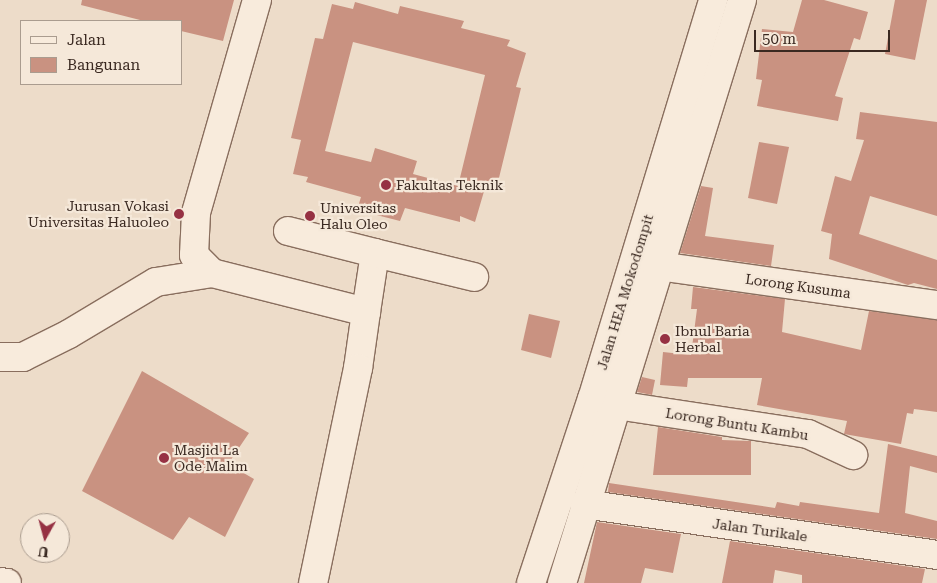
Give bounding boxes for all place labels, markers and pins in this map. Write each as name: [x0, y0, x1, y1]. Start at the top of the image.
place label: Fakultas Teknik: [396, 177, 503, 193]
marker: Fakultas Teknik: [380, 179, 392, 191]
place label: Jurusan Vokasi Universitas Haluoleo: [28, 198, 169, 230]
place label: Universitas Halu Oleo: [320, 200, 396, 232]
marker: Jurusan Vokasi Universitas Haluoleo: [173, 208, 185, 220]
marker: Universitas Halu Oleo: [304, 210, 316, 222]
place label: Ibnul Baria Herbal: [675, 323, 749, 356]
marker: Ibnul Baria Herbal: [659, 333, 671, 345]
place label: Masjid La Ode Malim: [174, 442, 248, 474]
marker: Masjid La Ode Malim: [158, 452, 170, 464]

